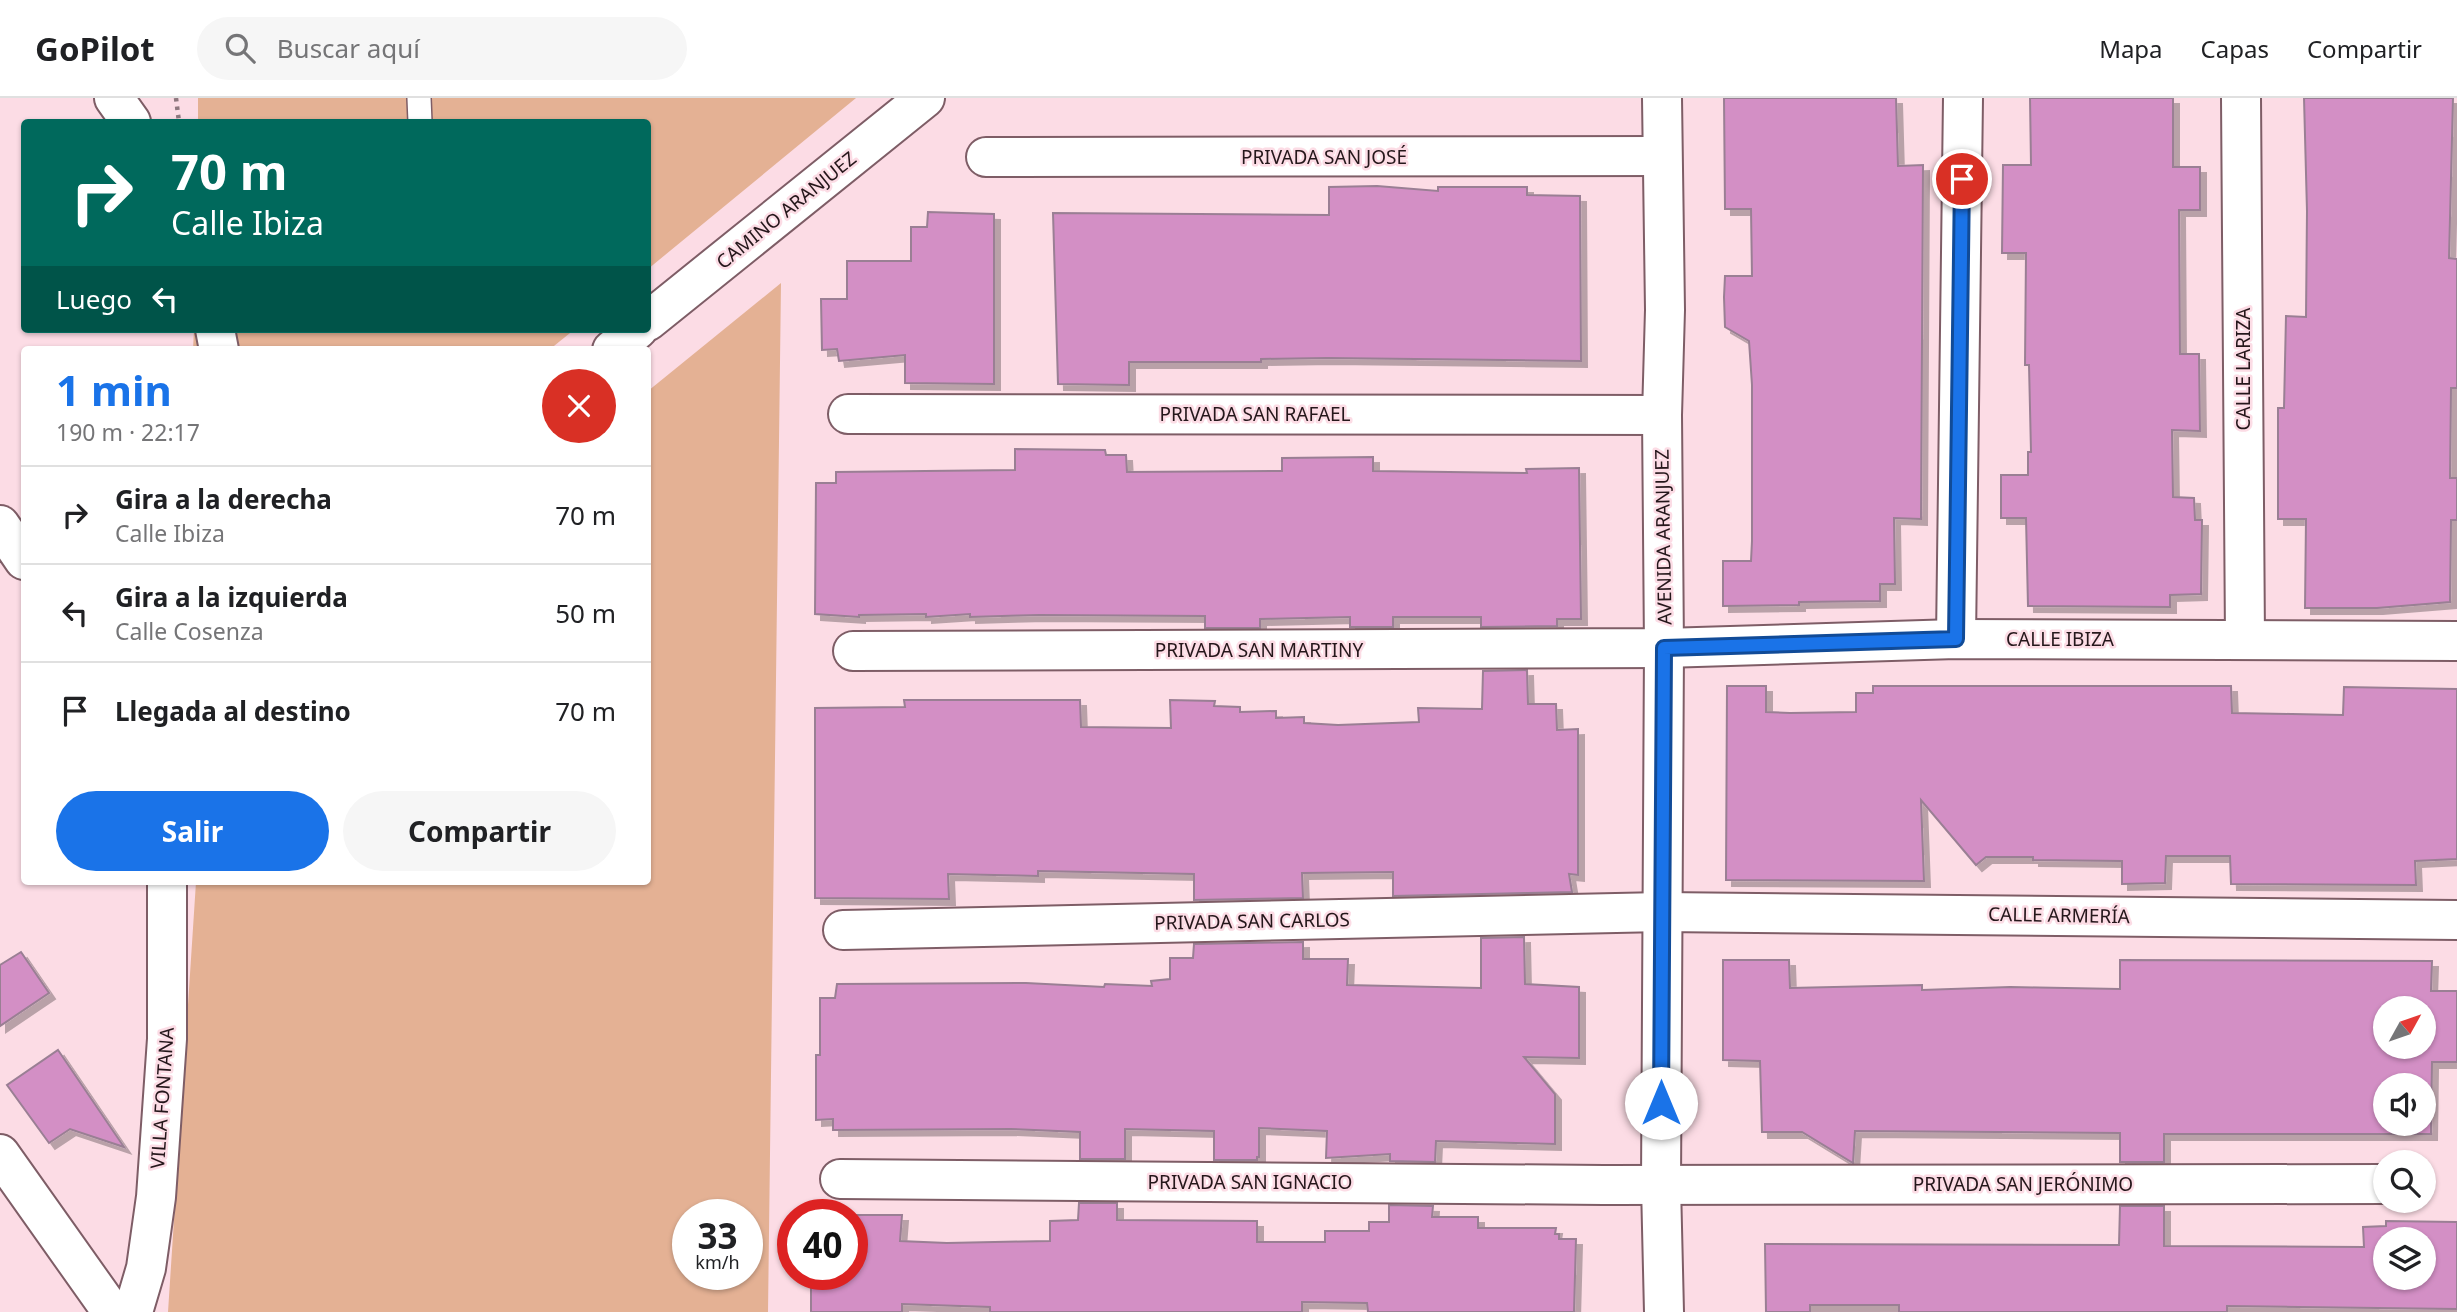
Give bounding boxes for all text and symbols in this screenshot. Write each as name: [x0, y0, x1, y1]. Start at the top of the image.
search box: [197, 17, 687, 80]
text: GoPilot: [35, 26, 155, 71]
icon: search: [221, 29, 259, 67]
text: Buscar aquí: [277, 30, 420, 66]
text: Mapa: [2099, 32, 2163, 65]
text: Capas: [2201, 32, 2269, 65]
text: Compartir: [2307, 32, 2422, 65]
text: 70 m: [171, 138, 288, 204]
street label: PRIVADA SAN JOSÉ: [1241, 144, 1407, 170]
street label: CAMINO ARANJUEZ: [711, 145, 862, 275]
icon: right: [56, 147, 147, 238]
pin: [1932, 149, 1992, 209]
icon: arrive: [1943, 160, 1981, 198]
text: Calle Ibiza: [171, 201, 324, 244]
icon: left: [146, 280, 184, 318]
text: Luego: [56, 281, 132, 317]
street label: CALLE LARIZA: [2230, 307, 2256, 430]
text: 1 min: [56, 361, 172, 418]
button: close: [542, 369, 616, 443]
street label: PRIVADA SAN RAFAEL: [1159, 401, 1351, 427]
text: 190 m · 22:17: [56, 416, 200, 448]
street label: AVENIDA ARANJUEZ: [1648, 449, 1678, 625]
text: Gira a la derecha: [115, 481, 332, 517]
icon: right: [56, 496, 94, 534]
text: 70 m: [555, 497, 616, 533]
text: Calle Ibiza: [115, 517, 225, 549]
text: Gira a la izquierda: [115, 579, 348, 615]
icon: left: [56, 594, 94, 632]
text: 50 m: [555, 595, 616, 631]
text: Calle Cosenza: [115, 615, 264, 647]
street label: CALLE IBIZA: [2006, 626, 2115, 652]
street label: PRIVADA SAN MARTINY: [1155, 637, 1363, 663]
icon: arrive: [56, 692, 94, 730]
text: Llegada al destino: [115, 693, 351, 729]
text: 70 m: [555, 693, 616, 729]
button: Salir: [56, 791, 329, 871]
button: Compartir: [343, 791, 616, 871]
street label: CALLE ARMERÍA: [1988, 901, 2131, 929]
street label: PRIVADA SAN CARLOS: [1154, 906, 1350, 936]
north arrow: [2373, 996, 2436, 1059]
map controls: [2373, 996, 2436, 1290]
street label: VILLA FONTANA: [144, 1025, 180, 1170]
position arrow: [1624, 1066, 1698, 1140]
button: sound: [2373, 1073, 2436, 1136]
button: search: [2373, 1150, 2436, 1213]
street label: PRIVADA SAN IGNACIO: [1148, 1169, 1352, 1195]
street label: PRIVADA SAN JERÓNIMO: [1913, 1171, 2133, 1197]
speed limit sign: 40: [777, 1199, 868, 1290]
text: 33: [697, 1212, 738, 1259]
button: layers: [2373, 1227, 2436, 1290]
text: km/h: [695, 1250, 740, 1274]

